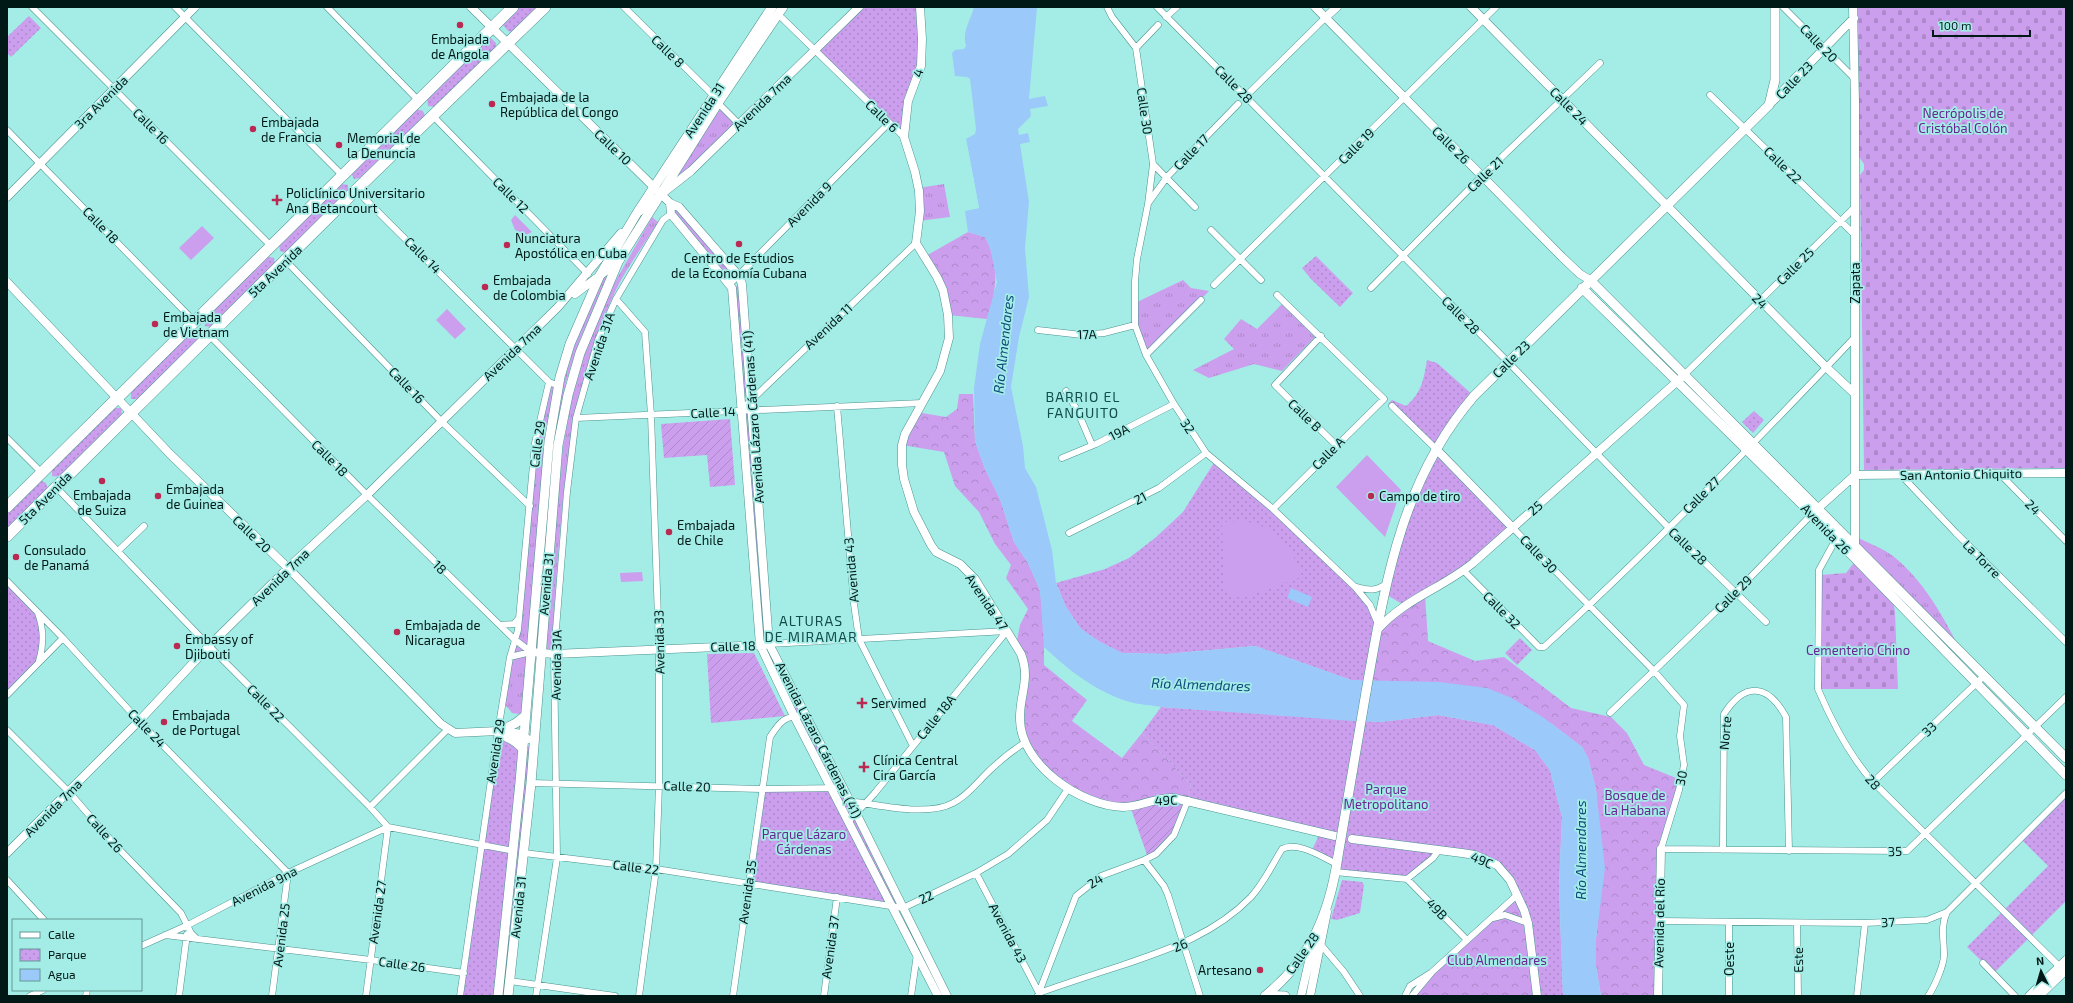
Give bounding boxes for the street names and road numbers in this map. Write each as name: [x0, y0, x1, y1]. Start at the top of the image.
street label: Calle 20: [1797, 20, 1841, 66]
street label: Calle 8: [648, 31, 688, 71]
street label: Calle 23: [1772, 58, 1816, 102]
street label: Calle 28: [1212, 62, 1256, 106]
street label: 4: [909, 67, 927, 79]
street label: Avenida 7ma: [729, 70, 795, 134]
street label: 3ra Avenida: [71, 72, 131, 132]
street label: Avenida 31: [680, 80, 728, 140]
street label: Calle 24: [1547, 84, 1591, 128]
street label: Calle 30: [1134, 87, 1156, 135]
street label: Calle 6: [862, 96, 902, 136]
street label: Calle 16: [130, 105, 172, 147]
street label: Calle 26: [1429, 123, 1473, 167]
street label: Calle 19: [1335, 125, 1377, 167]
street label: Calle 10: [591, 126, 635, 168]
street label: Calle 17: [1170, 130, 1212, 173]
street label: Calle 22: [1761, 143, 1805, 187]
street label: Calle 21: [1463, 153, 1507, 195]
street label: Calle 12: [490, 174, 532, 216]
street label: Avenida 9: [783, 178, 835, 230]
street label: Calle 18: [80, 203, 122, 247]
street label: Calle 14: [401, 233, 445, 277]
street label: 5ta Avenida: [245, 241, 305, 301]
street label: Calle 25: [1773, 244, 1817, 288]
street label: Zapata: [1847, 262, 1863, 304]
street label: 24: [1749, 290, 1771, 312]
street label: Calle 28: [1439, 293, 1483, 337]
street label: Avenida 11: [801, 300, 855, 352]
street label: Avenida 31A: [580, 310, 618, 382]
street label: Avenida 7ma: [479, 320, 545, 384]
street label: 17A: [1077, 326, 1097, 342]
street label: Avenida Lázaro Cárdenas (41): [739, 330, 767, 504]
street label: Calle 23: [1489, 337, 1533, 381]
street label: Calle 16: [386, 363, 428, 407]
street label: Calle B: [1285, 395, 1325, 435]
street label: Calle 14: [690, 403, 736, 421]
street label: 32: [1177, 416, 1199, 436]
street label: Calle 29: [526, 420, 548, 468]
street label: 19A: [1106, 420, 1132, 444]
street label: Calle A: [1308, 433, 1348, 473]
street label: Calle 18: [308, 436, 352, 480]
street label: San Antonio Chiquito: [1900, 465, 2022, 483]
street label: 5ta Avenida: [15, 468, 75, 528]
street label: Calle 27: [1679, 473, 1723, 517]
street label: 21: [1131, 488, 1149, 508]
street label: 24: [2022, 496, 2044, 518]
street label: 25: [1524, 497, 1546, 519]
street label: Avenida 26: [1798, 500, 1854, 558]
street label: Calle 20: [229, 512, 275, 556]
street label: Calle 28: [1665, 524, 1711, 568]
street label: Calle 30: [1517, 531, 1561, 577]
street label: Avenida 43: [840, 537, 862, 603]
street label: La Torre: [1960, 537, 2004, 581]
street label: Avenida 7ma: [247, 545, 313, 609]
street label: Avenida 31: [535, 552, 557, 616]
street label: 18: [430, 557, 450, 577]
street label: Avenida 47: [962, 571, 1012, 634]
street label: Calle 29: [1711, 572, 1755, 616]
street label: Calle 32: [1480, 588, 1524, 632]
street label: Avenida 33: [650, 610, 668, 674]
street label: Avenida 31A: [547, 630, 565, 700]
street label: Calle 18: [710, 637, 756, 655]
street label: Avenida Lázaro Cárdenas (41): [773, 659, 865, 821]
street label: Calle 22: [244, 681, 288, 725]
street label: Calle 18A: [913, 691, 959, 743]
street label: Calle 24: [125, 705, 169, 751]
street label: Norte: [1716, 716, 1734, 750]
street label: Avenida 29: [482, 718, 508, 784]
street label: 33: [1918, 718, 1940, 740]
street label: 30: [1672, 769, 1690, 787]
street label: 28: [1862, 771, 1884, 793]
street label: Avenida 7ma: [21, 776, 85, 840]
street label: Calle 20: [663, 777, 711, 795]
street label: 49C: [1154, 792, 1178, 808]
street label: Calle 26: [83, 810, 127, 856]
street label: 35: [1888, 843, 1902, 859]
street label: 49C: [1468, 848, 1496, 872]
street label: Calle 22: [612, 856, 660, 878]
street label: Avenida 35: [735, 859, 759, 925]
street label: Avenida 9na: [228, 863, 300, 909]
street label: 24: [1084, 870, 1106, 892]
street label: Avenida 31: [507, 875, 529, 939]
street label: Avenida del Río: [1650, 878, 1668, 968]
street label: Avenida 27: [365, 879, 389, 945]
street label: 22: [916, 887, 936, 907]
street label: 49B: [1423, 895, 1451, 923]
street label: Avenida 43: [986, 901, 1030, 965]
street label: Avenida 25: [269, 902, 293, 968]
street label: Avenida 37: [818, 914, 842, 980]
street label: 37: [1881, 914, 1896, 930]
street label: Calle 28: [1282, 929, 1322, 977]
street label: 26: [1170, 935, 1190, 955]
street label: Oeste: [1721, 942, 1737, 976]
street label: Este: [1790, 947, 1806, 973]
street label: Calle 26: [378, 953, 426, 975]

